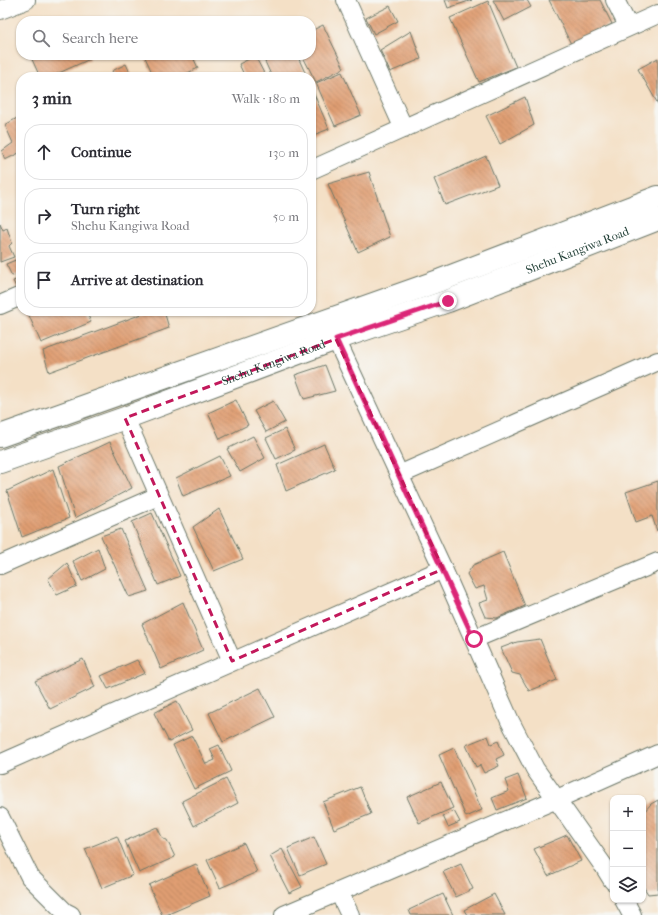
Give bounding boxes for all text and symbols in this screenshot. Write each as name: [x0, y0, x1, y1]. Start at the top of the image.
search box: [16, 16, 316, 60]
icon: search: [30, 27, 52, 49]
text: Search here: [62, 29, 138, 47]
text: 3 min: [32, 88, 72, 108]
text: Walk · 180 m: [232, 91, 300, 106]
icon: ahead: [33, 141, 55, 163]
text: Continue: [71, 143, 131, 161]
text: 130 m: [268, 145, 299, 160]
text: Turn right: [71, 200, 140, 218]
icon: right: [33, 205, 55, 227]
text: 50 m: [273, 209, 299, 224]
text: Shehu Kangiwa Road: [71, 218, 190, 233]
street label: Shehu Kangiwa Road: [524, 224, 631, 277]
icon: arrive: [33, 269, 55, 291]
text: Arrive at destination: [71, 271, 203, 289]
route end: [439, 292, 457, 310]
street label: Shehu Kangiwa Road: [220, 336, 328, 388]
route start: [465, 630, 483, 648]
map controls: [610, 795, 646, 903]
button: +: [610, 795, 646, 831]
button: −: [610, 831, 646, 867]
button: layers: [610, 867, 646, 903]

